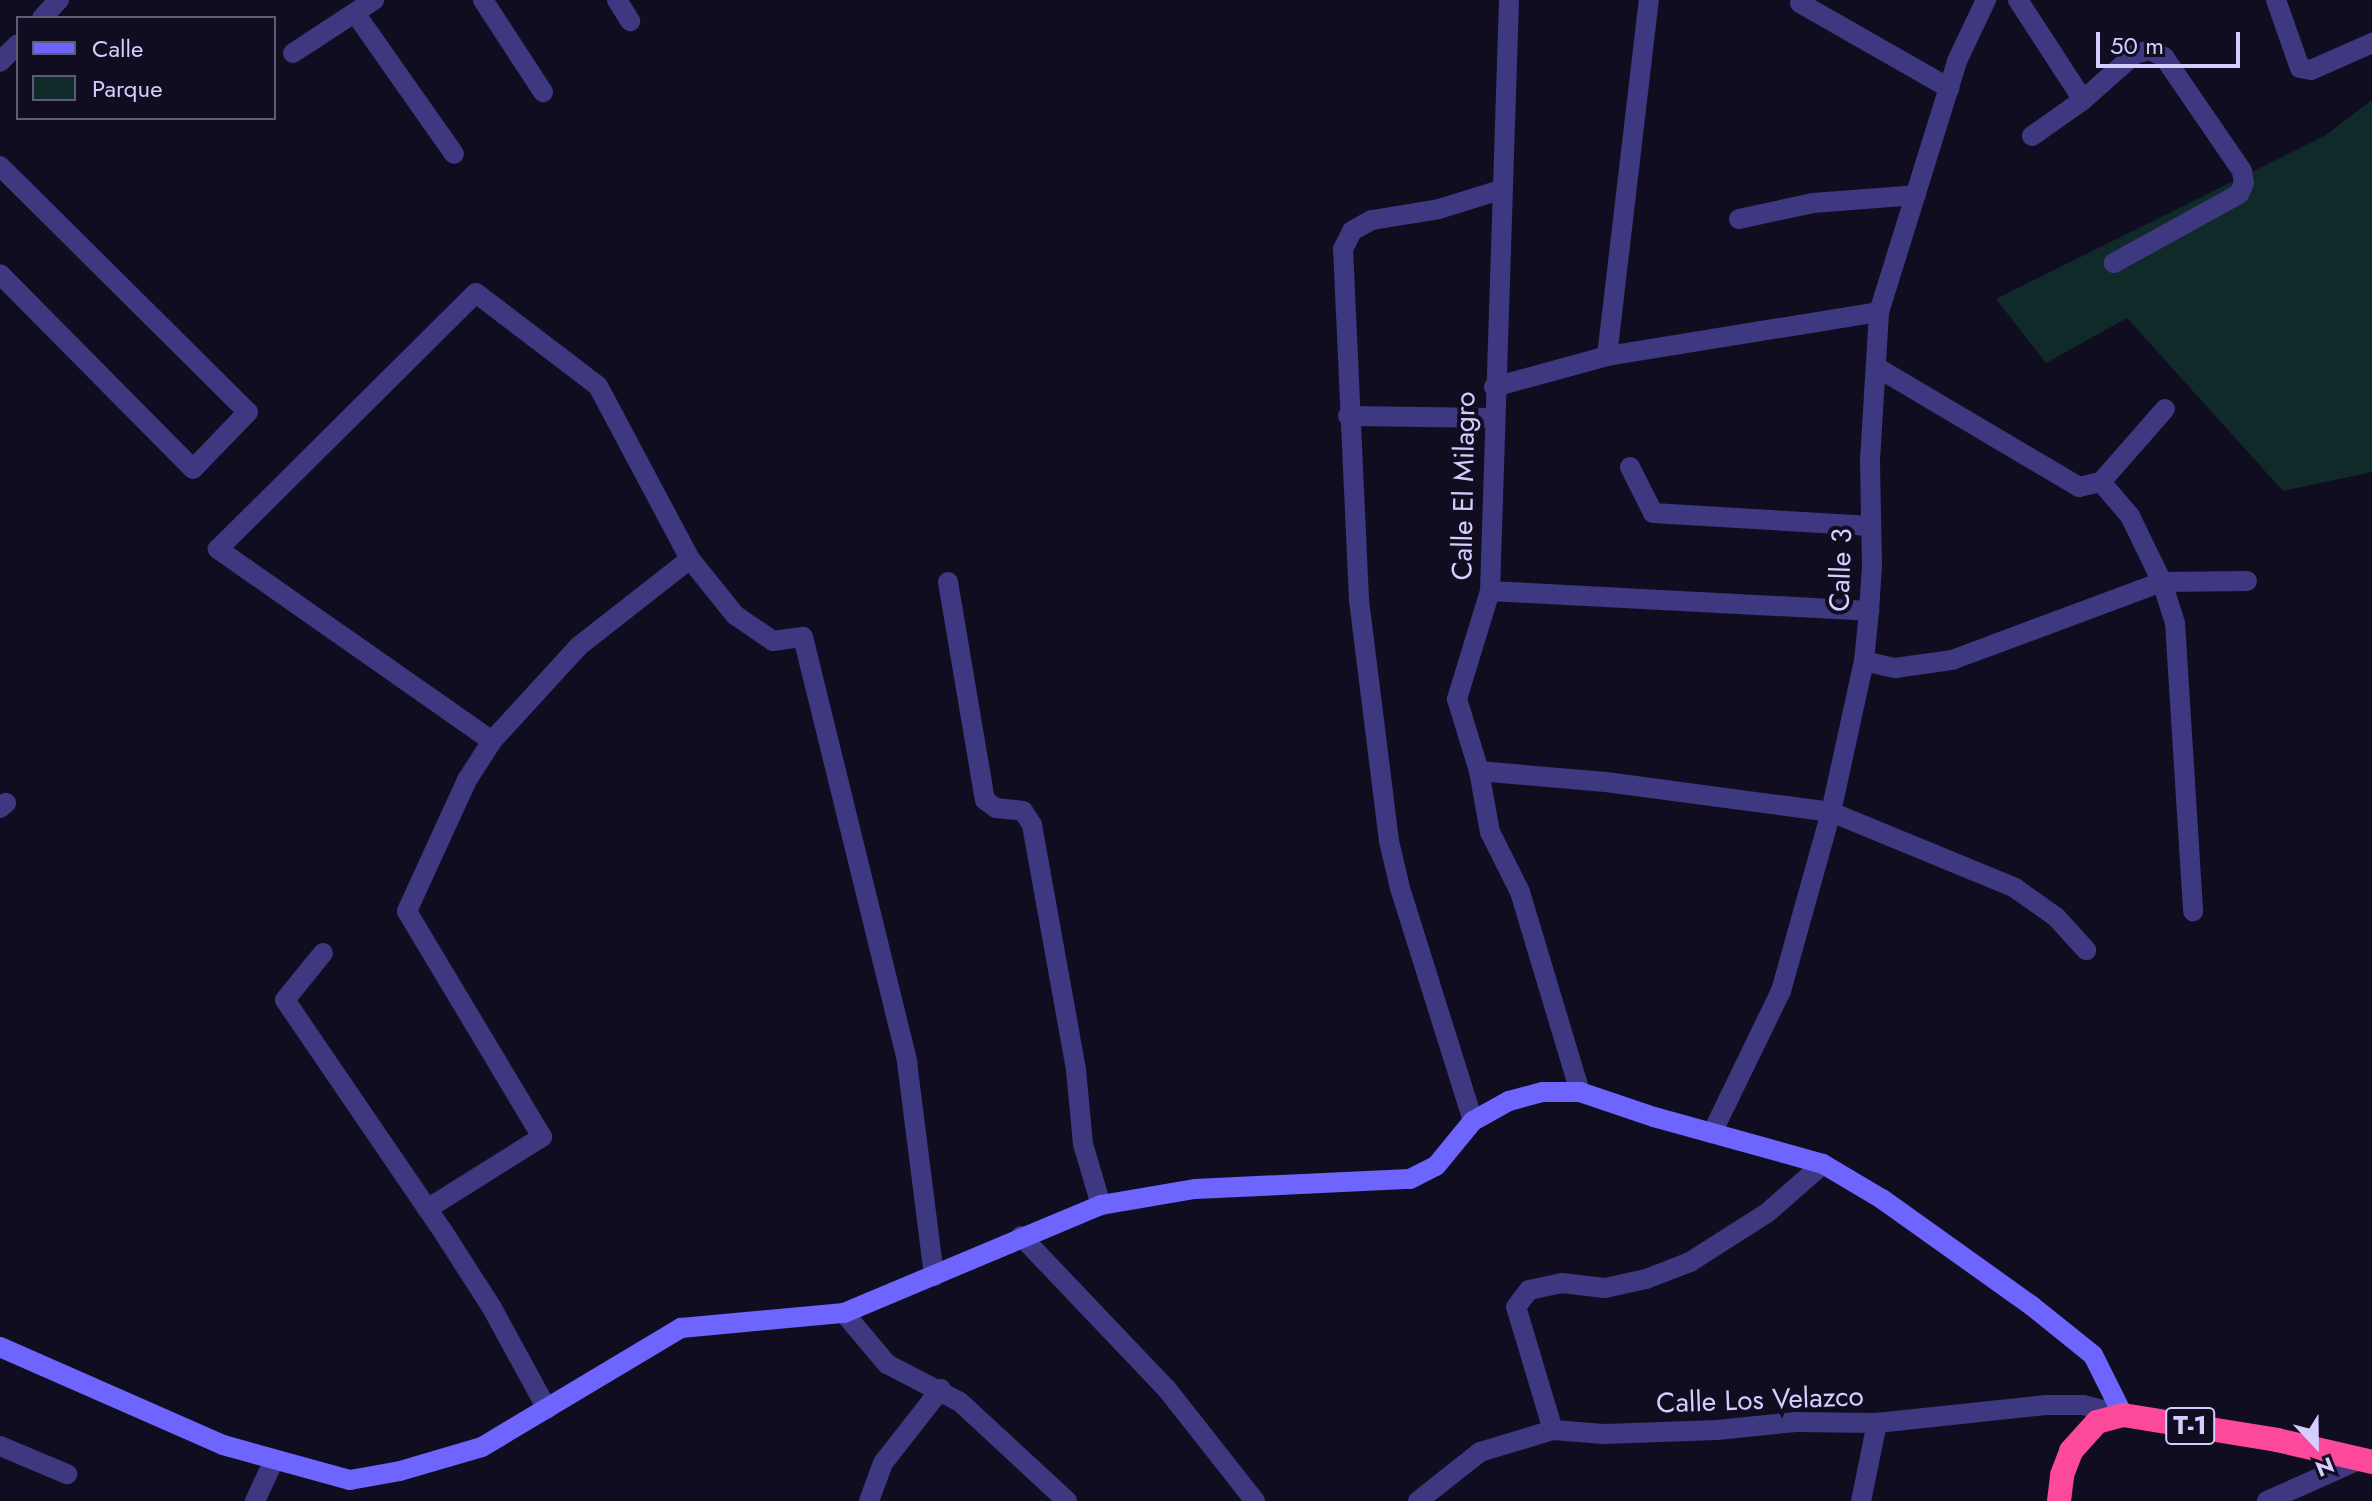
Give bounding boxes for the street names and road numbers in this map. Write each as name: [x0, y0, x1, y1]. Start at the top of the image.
street label: Calle El Milagro: [1446, 391, 1482, 581]
street label: Calle 3: [1823, 528, 1859, 612]
street label: Calle Los Velazco: [1656, 1380, 1864, 1420]
road number: T-1: [2164, 1404, 2216, 1448]

